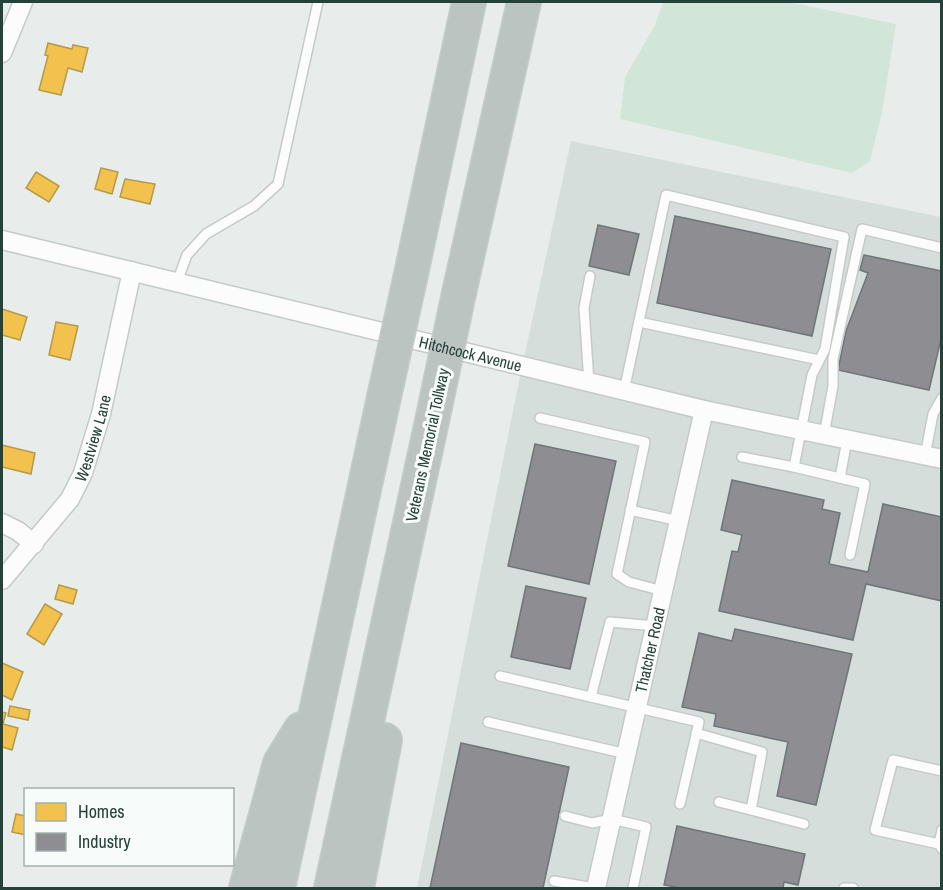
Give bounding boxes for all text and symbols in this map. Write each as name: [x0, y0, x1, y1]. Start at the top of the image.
street label: Hitchcock Avenue: [417, 330, 524, 376]
street label: Veterans Memorial Tollway: [400, 366, 454, 524]
street label: Westview Lane: [69, 393, 116, 486]
street label: Thatcher Road: [629, 605, 670, 695]
legend: [24, 788, 234, 866]
text: Homes: [78, 799, 125, 824]
text: Industry: [78, 829, 131, 854]

